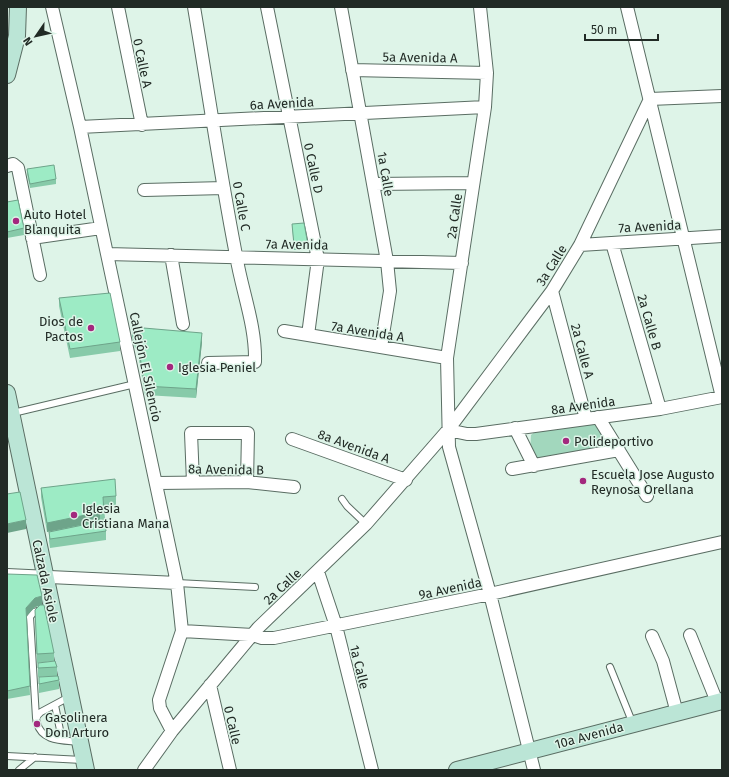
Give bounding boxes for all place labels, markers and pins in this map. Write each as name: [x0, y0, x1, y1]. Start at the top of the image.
place label: Auto Hotel Blanquita: [24, 207, 87, 237]
marker: Auto Hotel Blanquita: [11, 216, 21, 226]
place label: Dios de Pactos: [39, 314, 83, 344]
marker: Dios de Pactos: [86, 323, 96, 333]
place label: Iglesia Peniel: [178, 360, 256, 375]
marker: Iglesia Peniel: [165, 362, 175, 372]
place label: Polideportivo: [574, 434, 654, 449]
marker: Polideportivo: [561, 436, 571, 446]
place label: Escuela Jose Augusto Reynosa Orellana: [591, 467, 715, 497]
marker: Escuela Jose Augusto Reynosa Orellana: [578, 476, 588, 486]
place label: Iglesia Cristiana Mana: [82, 501, 169, 531]
marker: Iglesia Cristiana Mana: [69, 510, 79, 520]
place label: Gasolinera Don Arturo: [45, 710, 109, 740]
marker: Gasolinera Don Arturo: [32, 719, 42, 729]

